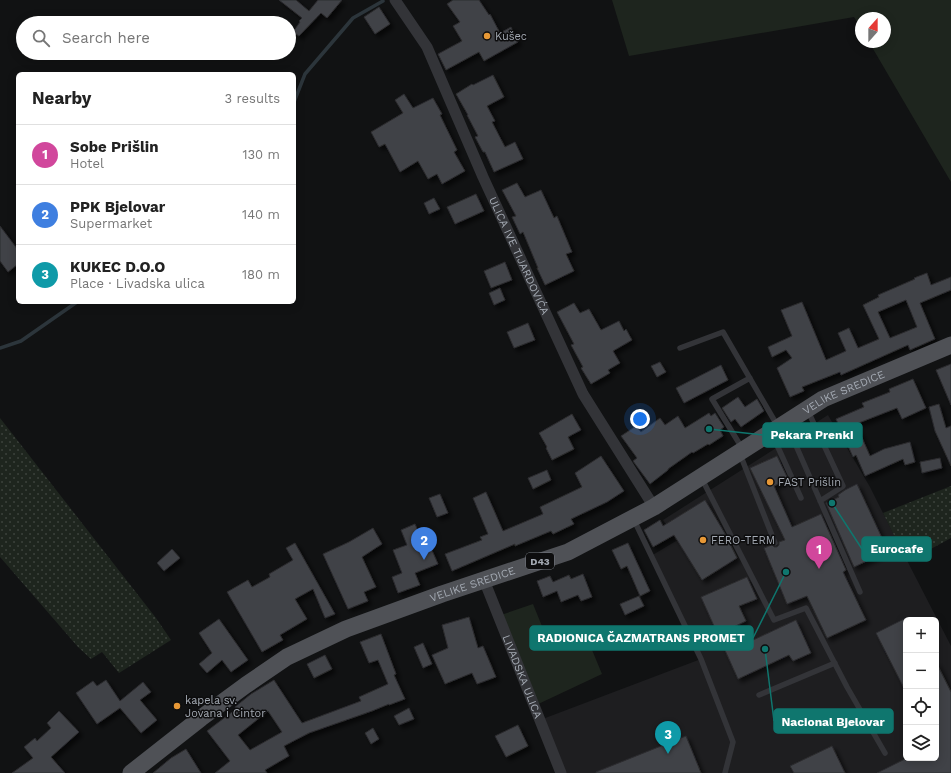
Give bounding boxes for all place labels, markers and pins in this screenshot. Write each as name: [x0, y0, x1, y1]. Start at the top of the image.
place label: Kušec: [495, 30, 527, 43]
marker: Kušec: [482, 31, 492, 41]
callout: Pekara Prenki: [763, 423, 862, 447]
place label: FAST Prišlin: [778, 476, 841, 489]
marker: FAST Prišlin: [765, 477, 775, 487]
pin: 2: [411, 527, 437, 560]
place label: FERO-TERM: [711, 534, 775, 547]
marker: FERO-TERM: [698, 535, 708, 545]
pin: 1: [806, 536, 832, 569]
callout: Eurocafe: [862, 537, 931, 561]
callout: RADIONICA ČAZMATRANS PROMET: [530, 626, 753, 650]
place label: kapela sv. Jovana i Cintor: [185, 694, 266, 720]
marker: kapela sv. Jovana i Cintor: [172, 701, 182, 711]
callout: Nacional Bjelovar: [774, 709, 893, 733]
pin: 3: [655, 721, 681, 754]

